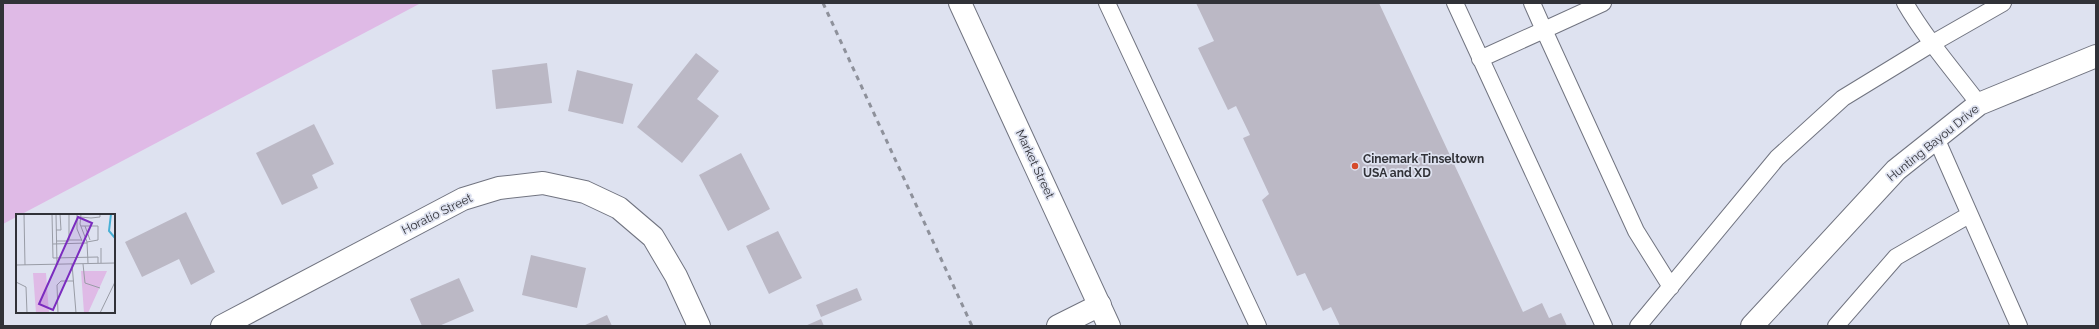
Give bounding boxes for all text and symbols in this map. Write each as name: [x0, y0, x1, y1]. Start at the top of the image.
street label: Hunting Bayou Drive: [1884, 102, 1982, 184]
street label: Market Street: [1013, 127, 1057, 201]
place label: Cinemark Tinseltown USA and XD: [1363, 152, 1484, 180]
marker: Cinemark Tinseltown USA and XD: [1350, 161, 1360, 171]
street label: Horatio Street: [399, 191, 475, 237]
inset map: [16, 214, 115, 313]

